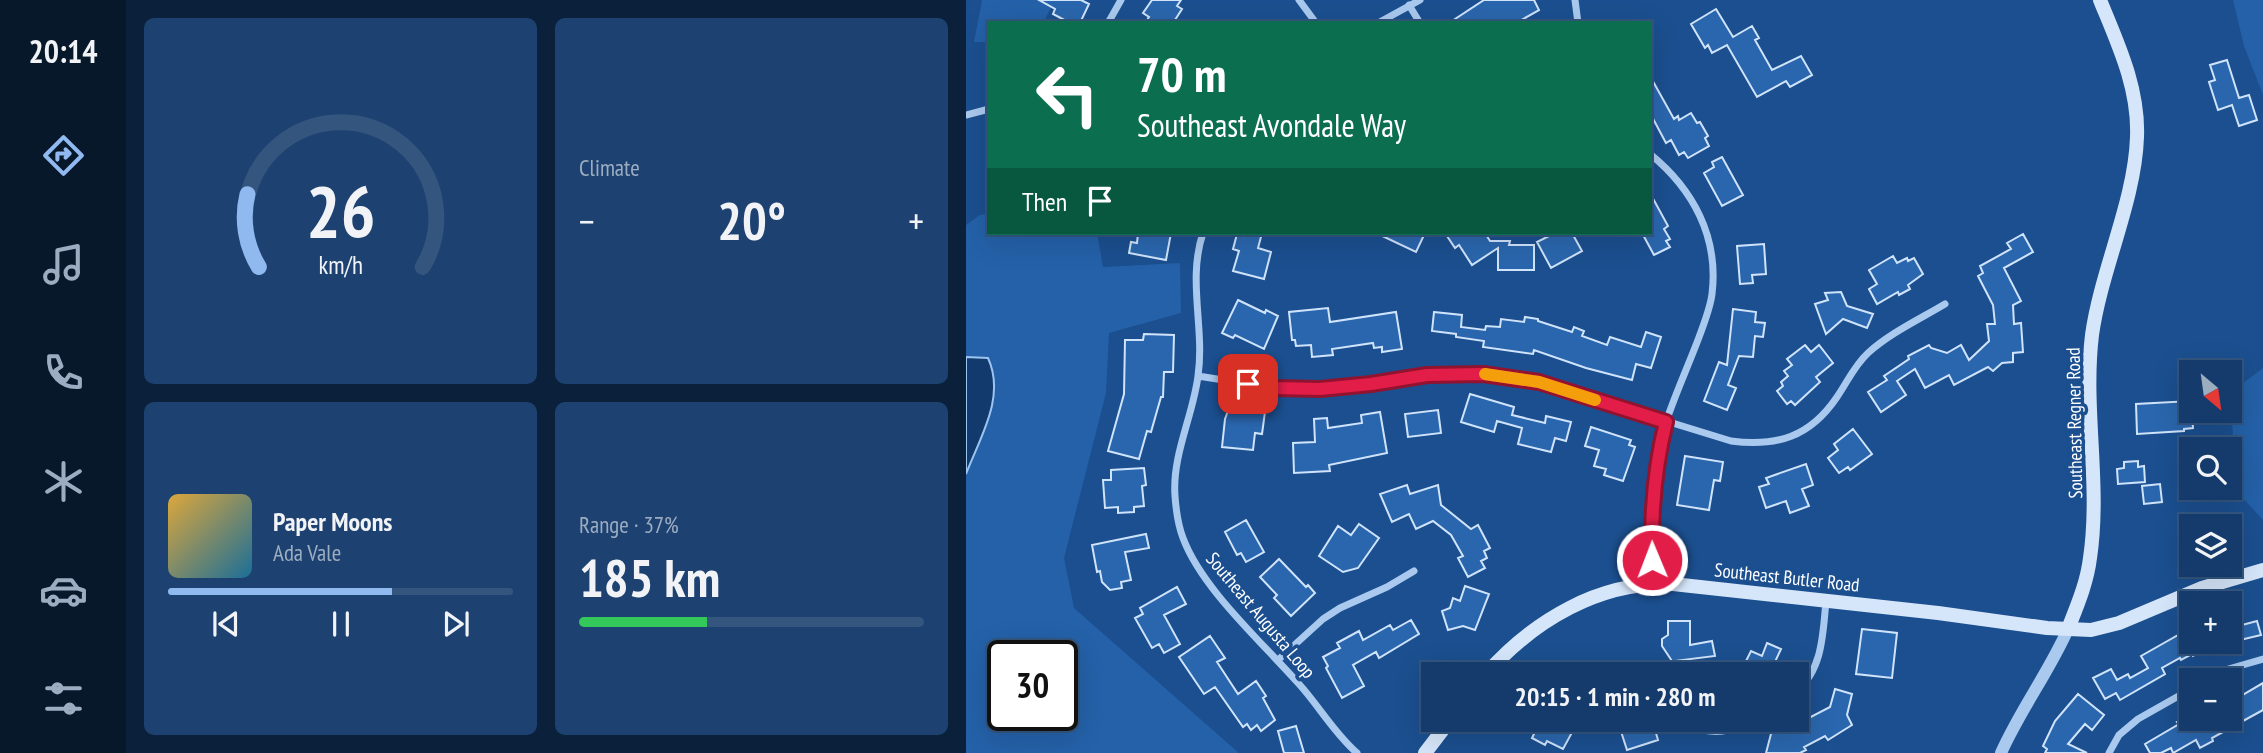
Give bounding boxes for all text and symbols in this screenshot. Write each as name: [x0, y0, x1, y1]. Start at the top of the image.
text: 20:14: [28, 30, 98, 72]
text: 70 m: [1137, 42, 1226, 106]
icon: left: [1022, 49, 1113, 140]
text: Southeast Avondale Way: [1137, 104, 1406, 146]
icon: directions: [39, 131, 88, 180]
text: Climate: [579, 153, 640, 182]
text: 26: [306, 163, 375, 257]
icon: arrive: [1081, 182, 1119, 220]
text: Then: [1022, 185, 1067, 218]
text: 20°: [717, 187, 786, 254]
text: −: [579, 196, 595, 245]
text: +: [908, 196, 924, 245]
icon: music: [39, 240, 88, 289]
text: km/h: [318, 249, 363, 281]
street label: Southeast Regner Road: [2061, 347, 2087, 499]
icon: phone: [39, 348, 88, 397]
pin: [1218, 354, 1278, 414]
north arrow: [2179, 360, 2242, 424]
map controls: [2179, 360, 2242, 731]
icon: arrive: [1229, 365, 1267, 403]
button: search: [2179, 437, 2242, 500]
icon: climate: [39, 457, 88, 506]
text: Paper Moons: [273, 505, 392, 538]
text: Range · 37%: [579, 510, 679, 539]
button: layers: [2179, 514, 2242, 577]
position arrow: [1615, 523, 1689, 597]
text: Ada Vale: [273, 538, 341, 567]
text: 185 km: [579, 544, 720, 611]
street label: Southeast Augusta Loop: [1201, 547, 1321, 683]
street label: Southeast Butler Road: [1713, 557, 1861, 597]
icon: car: [39, 566, 88, 615]
button: +: [2179, 591, 2242, 654]
icon: previous: [207, 605, 245, 643]
icon: pause: [322, 605, 360, 643]
icon: next: [437, 605, 475, 643]
speed limit sign: 30: [987, 640, 1078, 731]
button: −: [2179, 668, 2242, 731]
icon: filters: [39, 674, 88, 723]
text: 20:15 · 1 min · 280 m: [1515, 680, 1715, 713]

